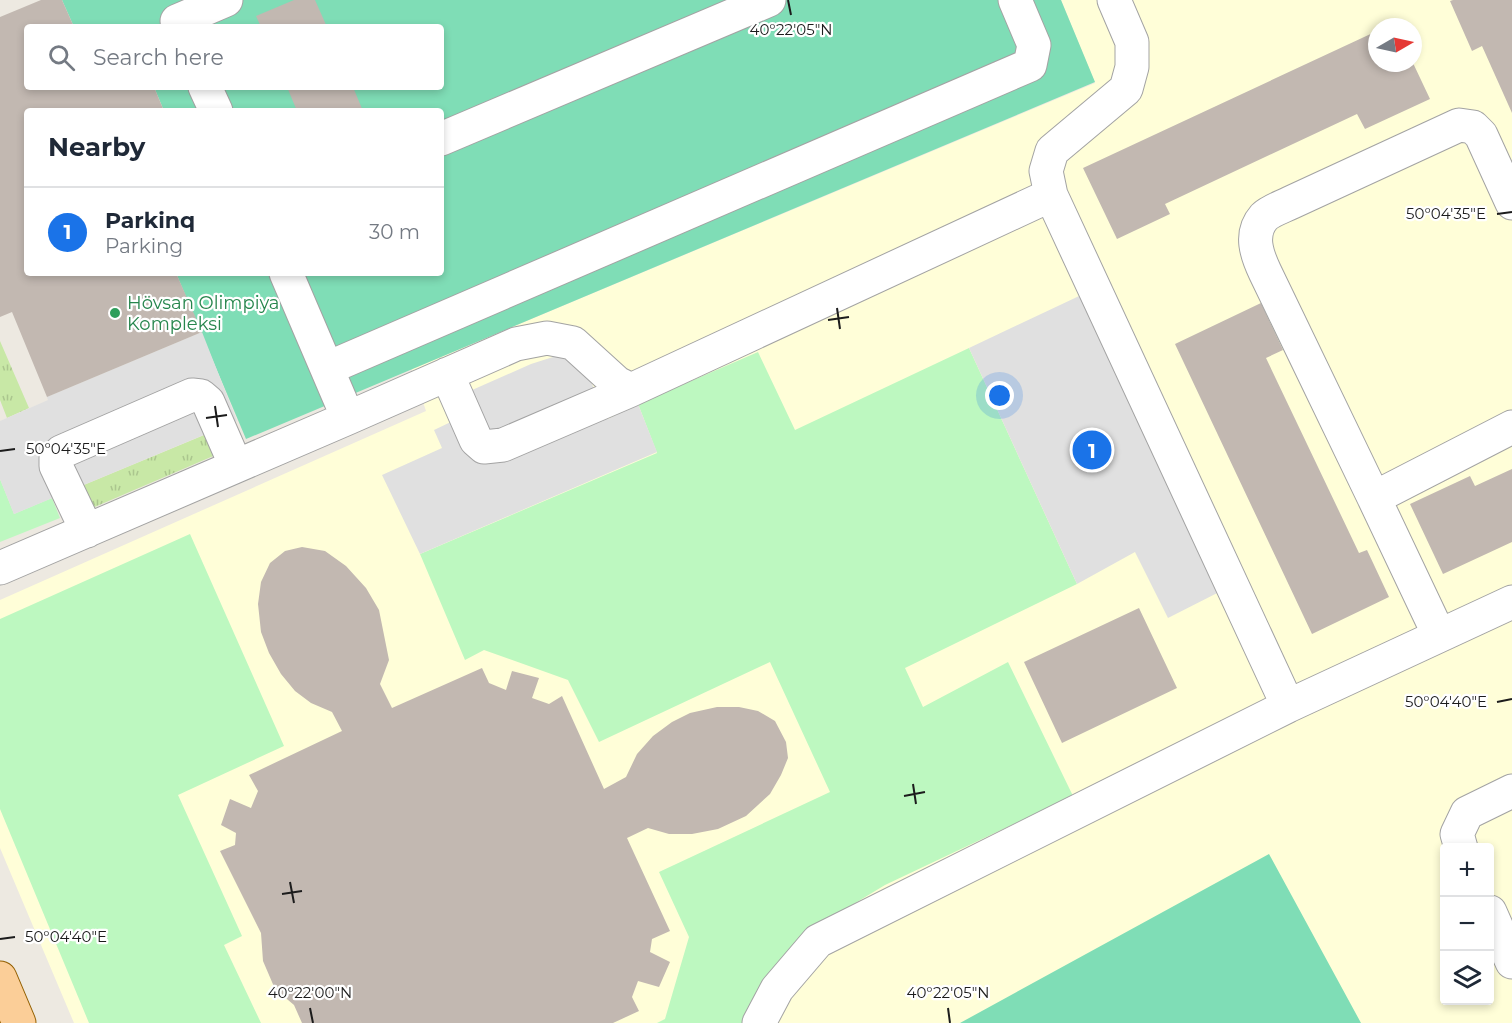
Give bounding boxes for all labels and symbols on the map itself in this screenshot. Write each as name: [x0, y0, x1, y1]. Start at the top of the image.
north arrow: [1368, 18, 1422, 72]
text: 40°22'05"N: [749, 20, 833, 39]
text: 50°04'35"E: [1406, 204, 1486, 223]
place label: Hövsan Olimpiya Kompleksi: [127, 292, 279, 335]
marker: Hövsan Olimpiya Kompleksi: [108, 306, 122, 320]
your location: [985, 381, 1014, 410]
pin: 1: [1072, 428, 1112, 472]
text: 50°04'35"E: [26, 439, 106, 458]
text: 50°04'40"E: [1405, 692, 1487, 711]
text: 50°04'40"E: [25, 927, 107, 946]
text: 40°22'00"N: [268, 983, 352, 1002]
text: 40°22'05"N: [906, 983, 990, 1002]

